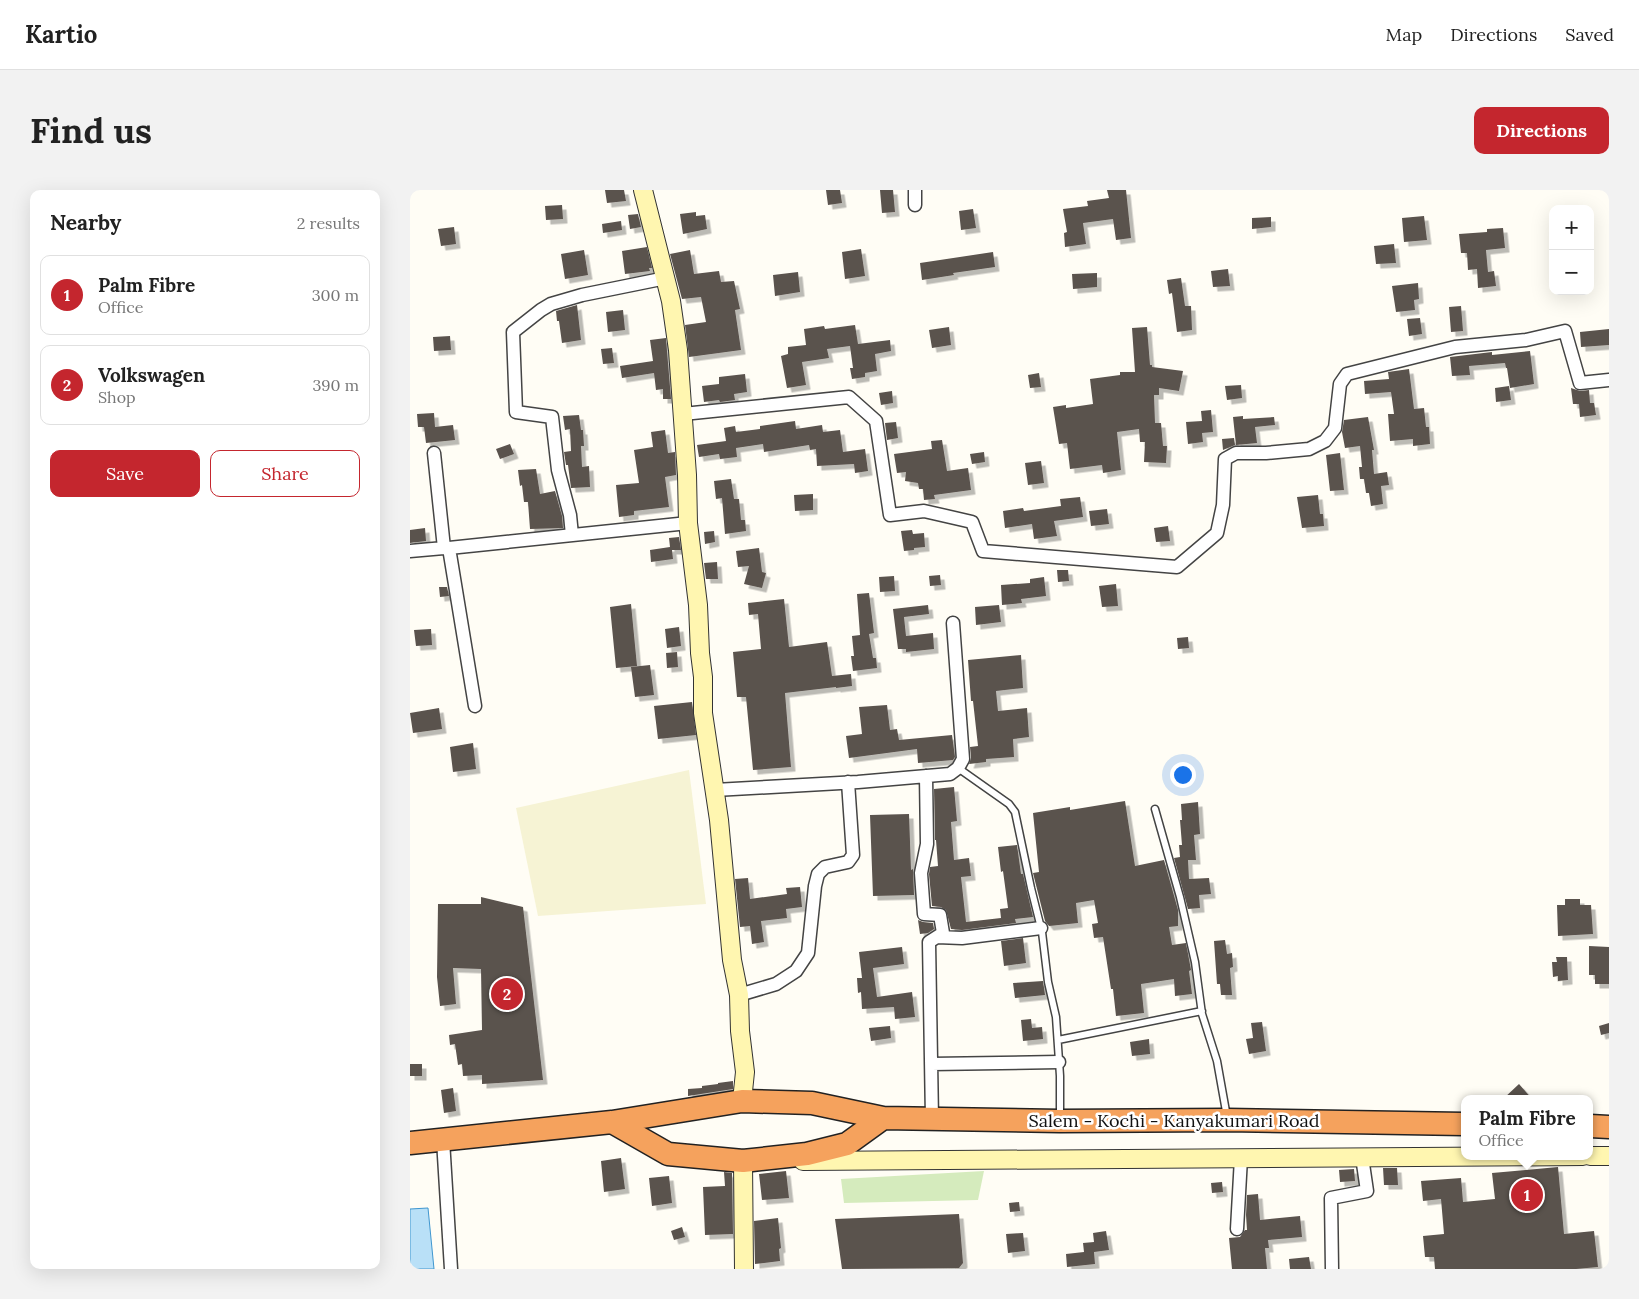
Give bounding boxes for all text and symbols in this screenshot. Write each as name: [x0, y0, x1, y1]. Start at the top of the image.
text: Kartio: [25, 19, 97, 50]
text: Map: [1386, 23, 1422, 46]
text: Directions: [1450, 23, 1537, 46]
text: Saved: [1565, 23, 1614, 46]
button: Directions: [1474, 107, 1609, 154]
text: Find us: [30, 108, 152, 153]
map controls: [1549, 205, 1594, 295]
button: +: [1549, 205, 1594, 250]
text: Nearby: [50, 209, 121, 236]
text: 2 results: [297, 213, 360, 233]
button: −: [1549, 250, 1594, 295]
text: Palm Fibre: [98, 273, 195, 297]
text: 1: [64, 285, 70, 305]
text: 300 m: [312, 285, 359, 305]
text: Office: [98, 297, 143, 317]
text: Volkswagen: [98, 363, 205, 387]
text: 2: [63, 375, 71, 395]
text: 390 m: [312, 375, 359, 395]
text: Shop: [98, 387, 136, 407]
button: Save: [50, 450, 200, 497]
button: Share: [210, 450, 360, 497]
your location: [1170, 762, 1196, 788]
pin: 2: [491, 975, 523, 1013]
popup: [1461, 1095, 1593, 1160]
text: Palm Fibre: [1478, 1106, 1576, 1130]
street label: Salem - Kochi - Kanyakumari Road: [1028, 1109, 1320, 1132]
text: Office: [1478, 1130, 1524, 1150]
pin: 1: [1511, 1176, 1543, 1214]

